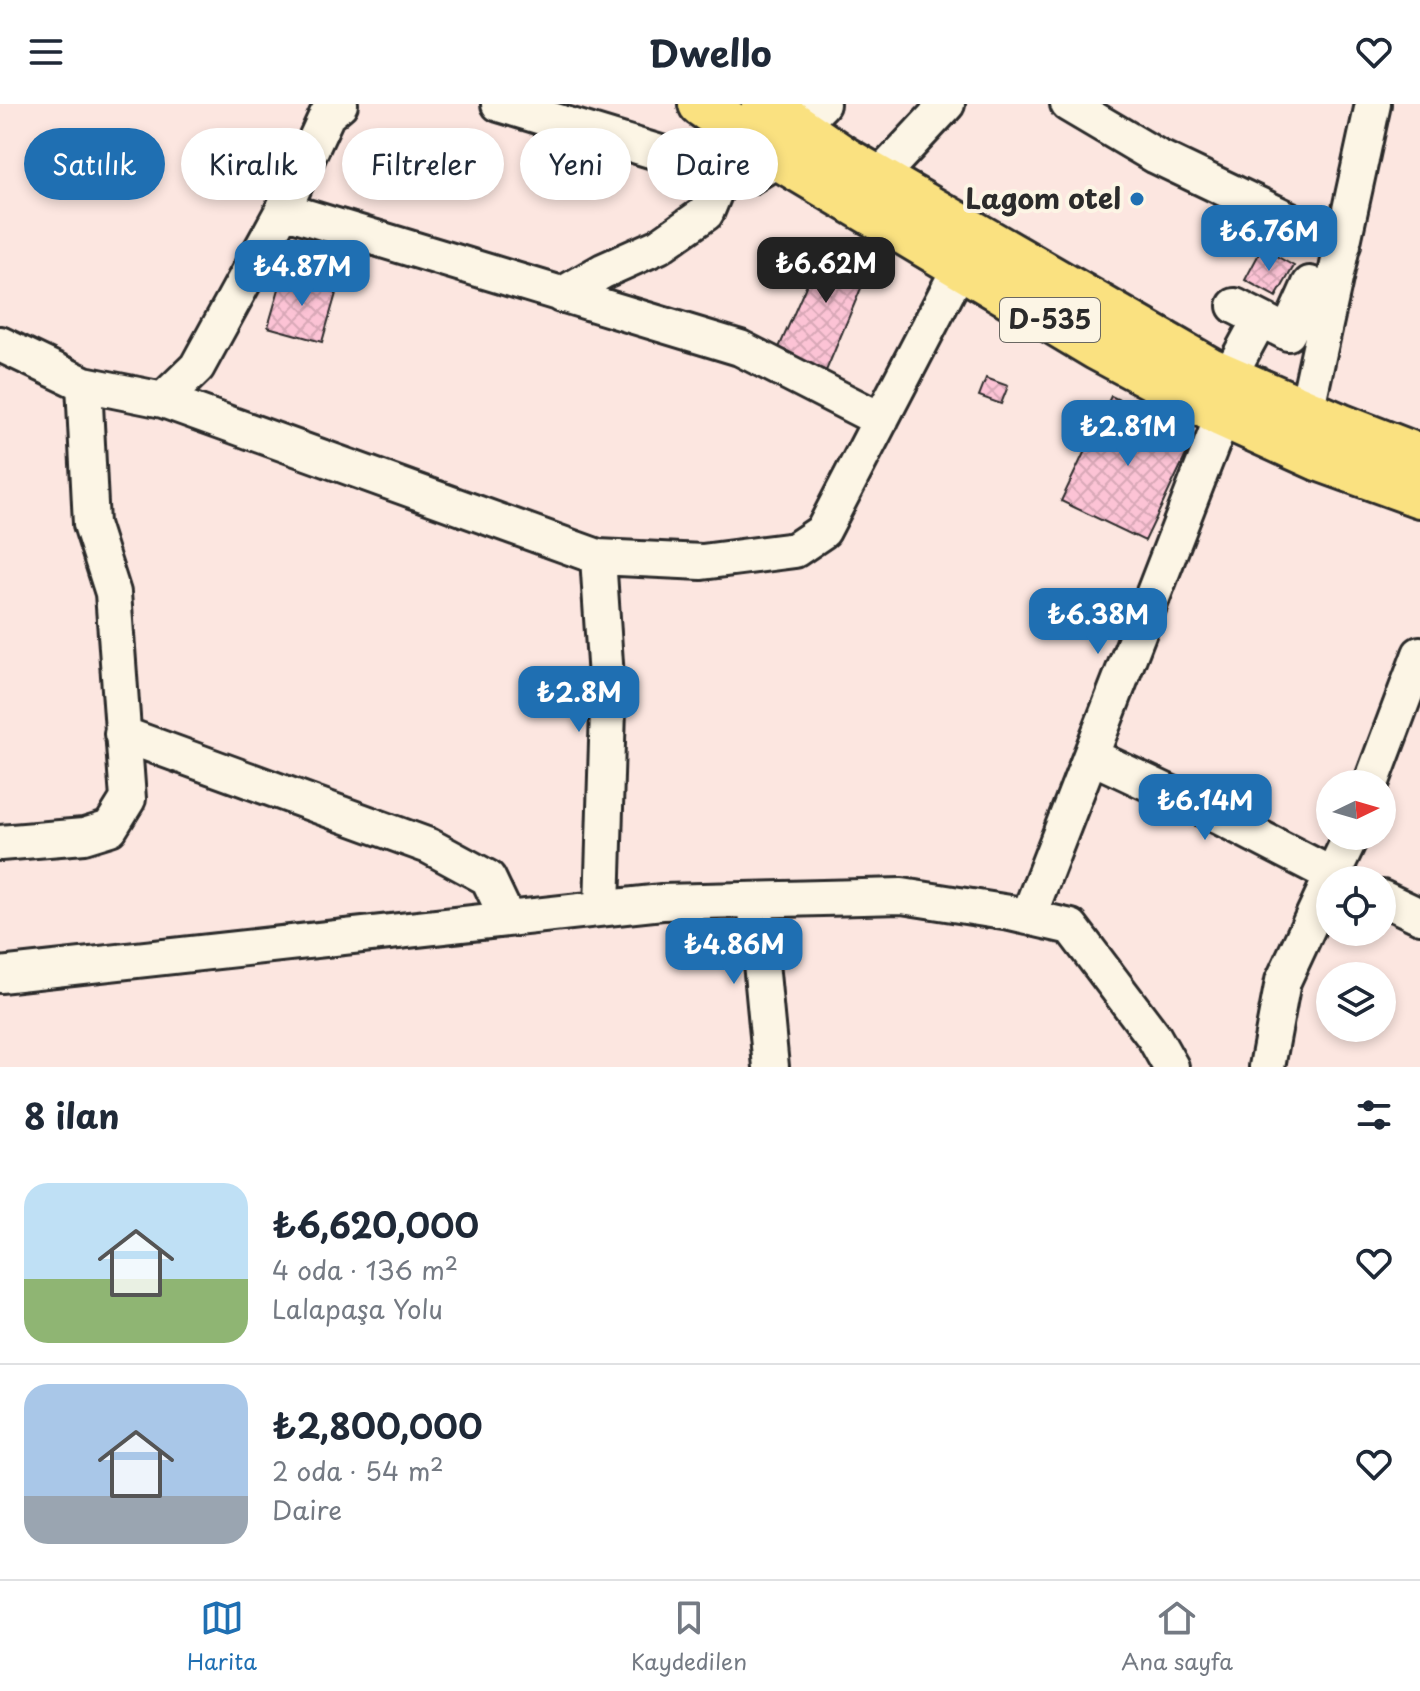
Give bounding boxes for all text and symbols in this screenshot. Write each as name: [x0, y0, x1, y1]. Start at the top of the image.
text: Dwello: [648, 25, 772, 79]
icon: menu: [24, 30, 68, 74]
icon: heart: [1352, 30, 1396, 74]
chip: Satılık: [24, 128, 165, 200]
chip: Kiralık: [181, 128, 326, 200]
chip: Filtreler: [342, 128, 504, 200]
chip: Yeni: [520, 128, 631, 200]
chip: Daire: [647, 128, 778, 200]
place label: Lagom otel: [966, 176, 1121, 219]
marker: Lagom otel: [1128, 190, 1146, 208]
pin: ₺6.76M: [1204, 205, 1334, 273]
text: ₺6.76M: [1219, 211, 1319, 250]
pin: ₺6.62M: [761, 237, 891, 305]
pin: ₺4.87M: [237, 240, 367, 308]
text: ₺6.62M: [775, 243, 877, 282]
text: ₺4.87M: [253, 246, 351, 285]
road number: D-535: [1000, 298, 1100, 342]
pin: ₺2.81M: [1063, 400, 1193, 468]
text: ₺2.81M: [1080, 406, 1177, 445]
pin: ₺6.38M: [1033, 588, 1163, 656]
text: ₺6.38M: [1047, 594, 1149, 633]
pin: ₺2.8M: [523, 666, 635, 734]
text: ₺2.8M: [536, 672, 622, 711]
north arrow: [1316, 770, 1396, 850]
map controls: [1316, 770, 1396, 1042]
pin: ₺6.14M: [1140, 774, 1270, 842]
text: ₺6.14M: [1157, 780, 1253, 819]
button: locate: [1316, 866, 1396, 946]
pin: ₺4.86M: [669, 918, 799, 986]
text: ₺4.86M: [683, 924, 785, 963]
button: layers: [1316, 962, 1396, 1042]
text: 8 ilan: [24, 1089, 120, 1141]
icon: filters: [1352, 1093, 1396, 1137]
text: ₺6,620,000: [272, 1198, 479, 1250]
icon: home: [88, 1215, 184, 1311]
icon: heart: [1352, 1241, 1396, 1285]
text: 4 oda · 136 m²: [272, 1250, 458, 1289]
text: Lalapaşa Yolu: [272, 1289, 443, 1328]
text: ₺2,800,000: [272, 1399, 483, 1451]
icon: home: [88, 1416, 184, 1512]
icon: heart: [1352, 1442, 1396, 1486]
text: 2 oda · 54 m²: [272, 1451, 444, 1490]
text: Daire: [272, 1490, 342, 1529]
tab: Harita: [187, 1596, 257, 1677]
tab: Kaydedilen: [631, 1596, 747, 1677]
tab: Ana sayfa: [1121, 1596, 1233, 1677]

